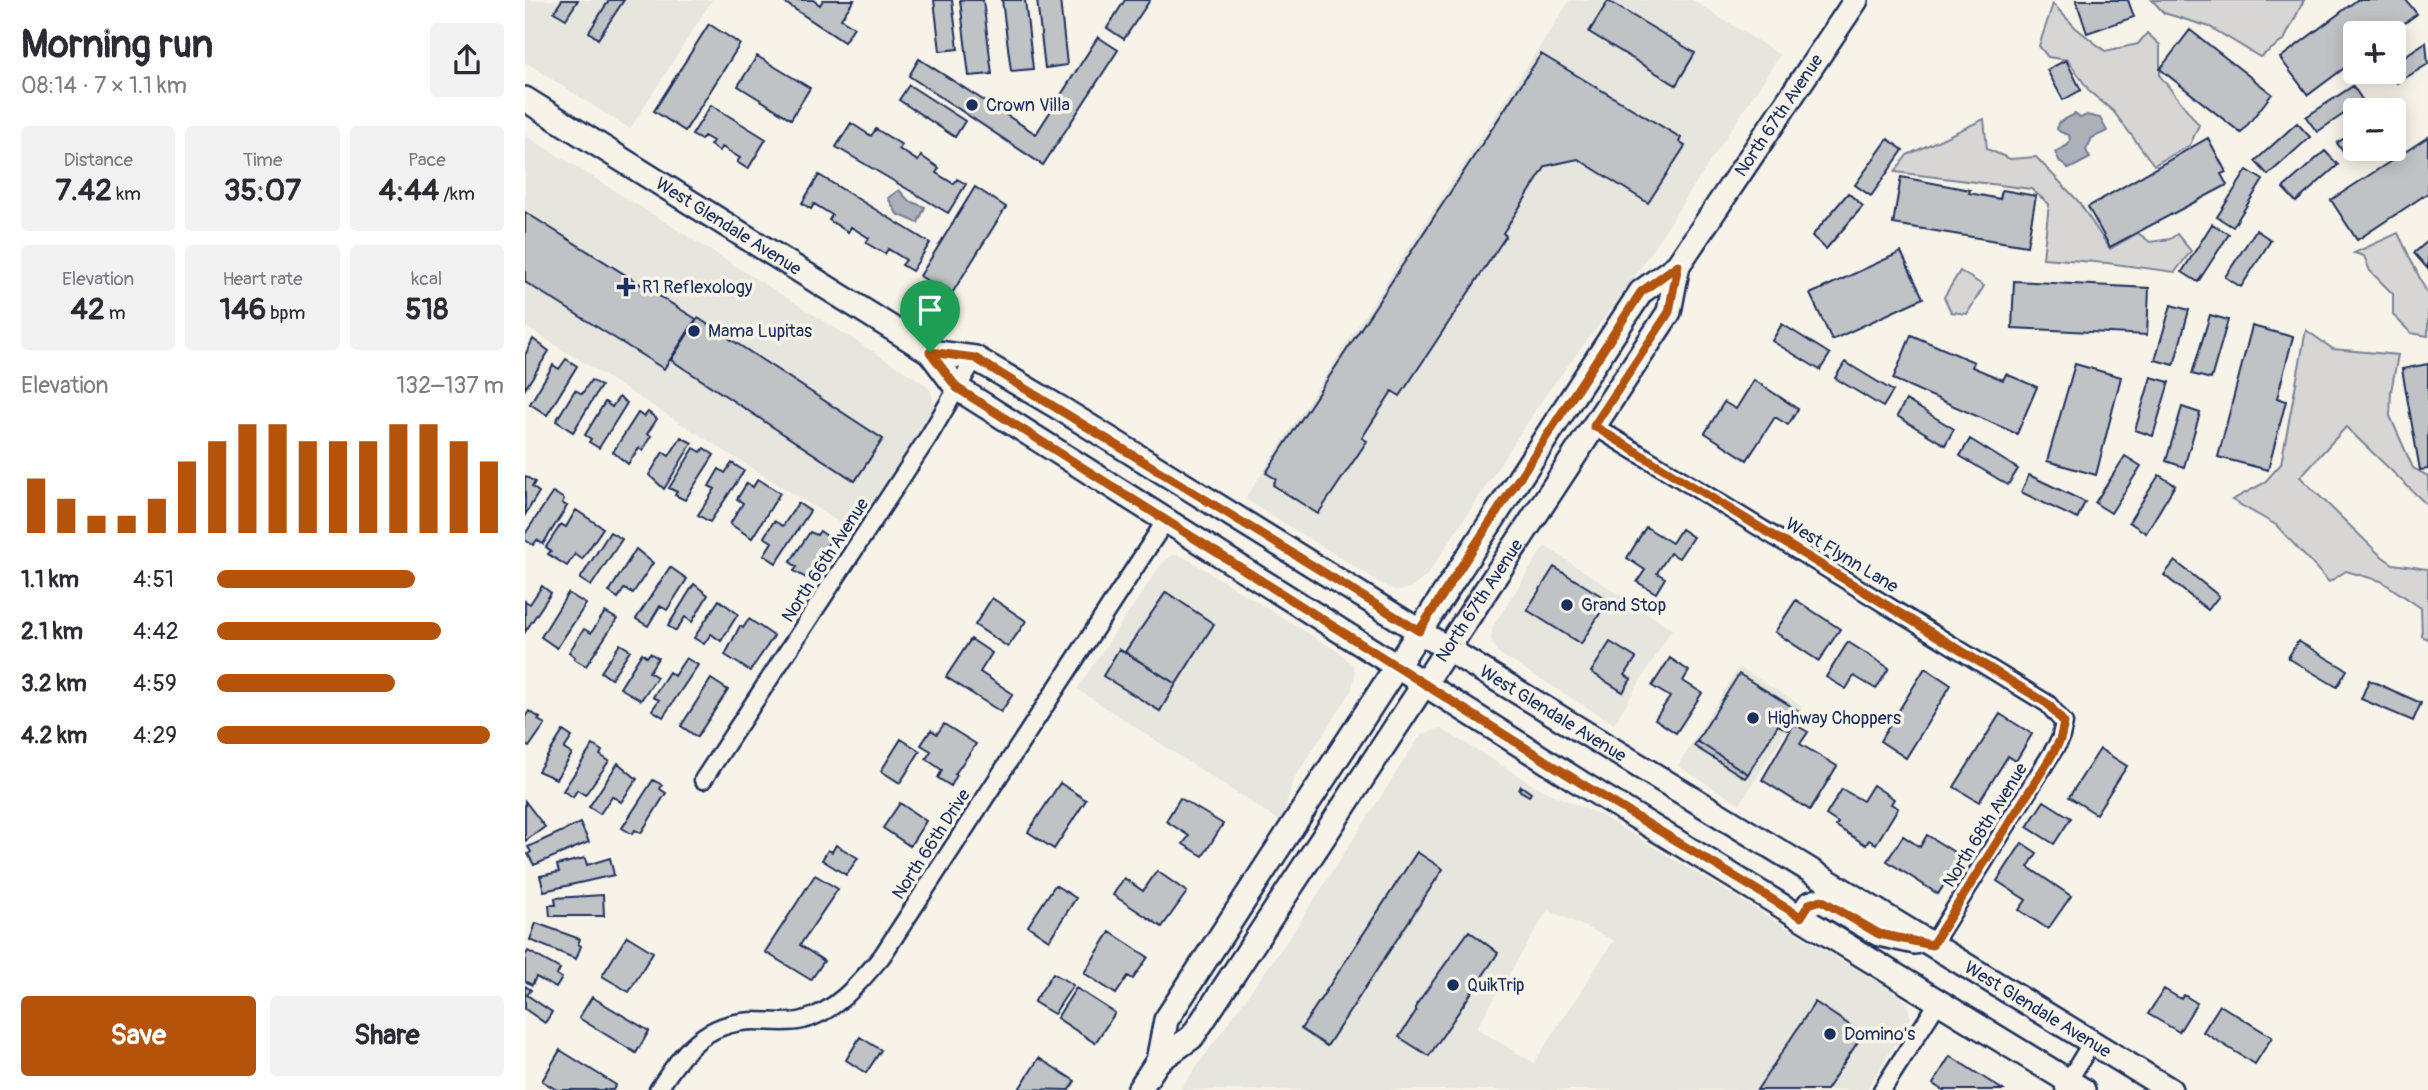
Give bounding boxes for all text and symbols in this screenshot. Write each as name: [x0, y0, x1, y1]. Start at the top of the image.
text: Morning run: [21, 21, 213, 69]
map controls: [2343, 21, 2406, 161]
button: +: [2343, 21, 2406, 84]
button: share: [430, 23, 504, 97]
street label: North 67th Avenue: [1730, 50, 1828, 181]
text: 08:14 · 7 × 1.1 km: [21, 71, 187, 100]
place label: Crown Villa: [986, 94, 1070, 117]
marker: Crown Villa: [964, 97, 980, 113]
button: −: [2343, 98, 2406, 161]
text: Distance: [63, 148, 133, 172]
text: Time: [243, 148, 282, 172]
text: Pace: [408, 148, 446, 172]
text: 7.42: [55, 172, 112, 209]
text: 35:07: [224, 172, 301, 209]
text: 4:44: [379, 172, 439, 209]
street label: West Glendale Avenue: [651, 172, 806, 281]
text: km: [112, 182, 141, 206]
text: /km: [439, 182, 475, 206]
text: Elevation: [62, 267, 134, 291]
text: Heart rate: [222, 267, 303, 291]
text: kcal: [411, 267, 442, 291]
place label: R1 Reflexology: [642, 276, 753, 299]
marker: R1 Reflexology: [616, 277, 636, 297]
pin: [900, 280, 960, 352]
text: 42: [71, 291, 105, 328]
text: 146: [220, 291, 266, 328]
text: 518: [405, 291, 448, 328]
icon: arrive: [911, 291, 949, 329]
text: m: [105, 301, 126, 325]
text: bpm: [266, 301, 305, 325]
place label: Mama Lupitas: [708, 320, 812, 343]
marker: Mama Lupitas: [686, 323, 702, 339]
text: Elevation: [21, 371, 109, 400]
text: 132–137 m: [396, 371, 504, 400]
street label: North 66th Avenue: [777, 494, 874, 627]
street label: West Flynn Lane: [1781, 513, 1902, 598]
street label: North 67th Avenue: [1431, 535, 1528, 667]
text: 1.1 km: [21, 565, 79, 594]
text: 4:51: [133, 565, 174, 594]
place label: Grand Stop: [1581, 594, 1666, 617]
marker: Grand Stop: [1559, 597, 1575, 613]
text: 2.1 km: [21, 617, 83, 646]
text: 4:42: [133, 617, 179, 646]
street label: West Glendale Avenue: [1475, 660, 1631, 767]
text: 3.2 km: [21, 669, 87, 698]
text: 4:59: [133, 669, 177, 698]
place label: Highway Choppers: [1767, 707, 1901, 730]
marker: Highway Choppers: [1745, 710, 1761, 726]
text: 4.2 km: [21, 721, 87, 750]
text: 4:29: [133, 721, 177, 750]
street label: North 68th Avenue: [1938, 759, 2033, 892]
street label: North 66th Drive: [887, 785, 976, 904]
street label: West Glendale Avenue: [1960, 956, 2115, 1063]
place label: QuikTrip: [1467, 974, 1525, 997]
marker: QuikTrip: [1445, 977, 1461, 993]
button: Save: [21, 996, 256, 1076]
button: Share: [270, 996, 504, 1076]
place label: Domino's: [1844, 1023, 1915, 1046]
marker: Domino's: [1822, 1026, 1838, 1042]

